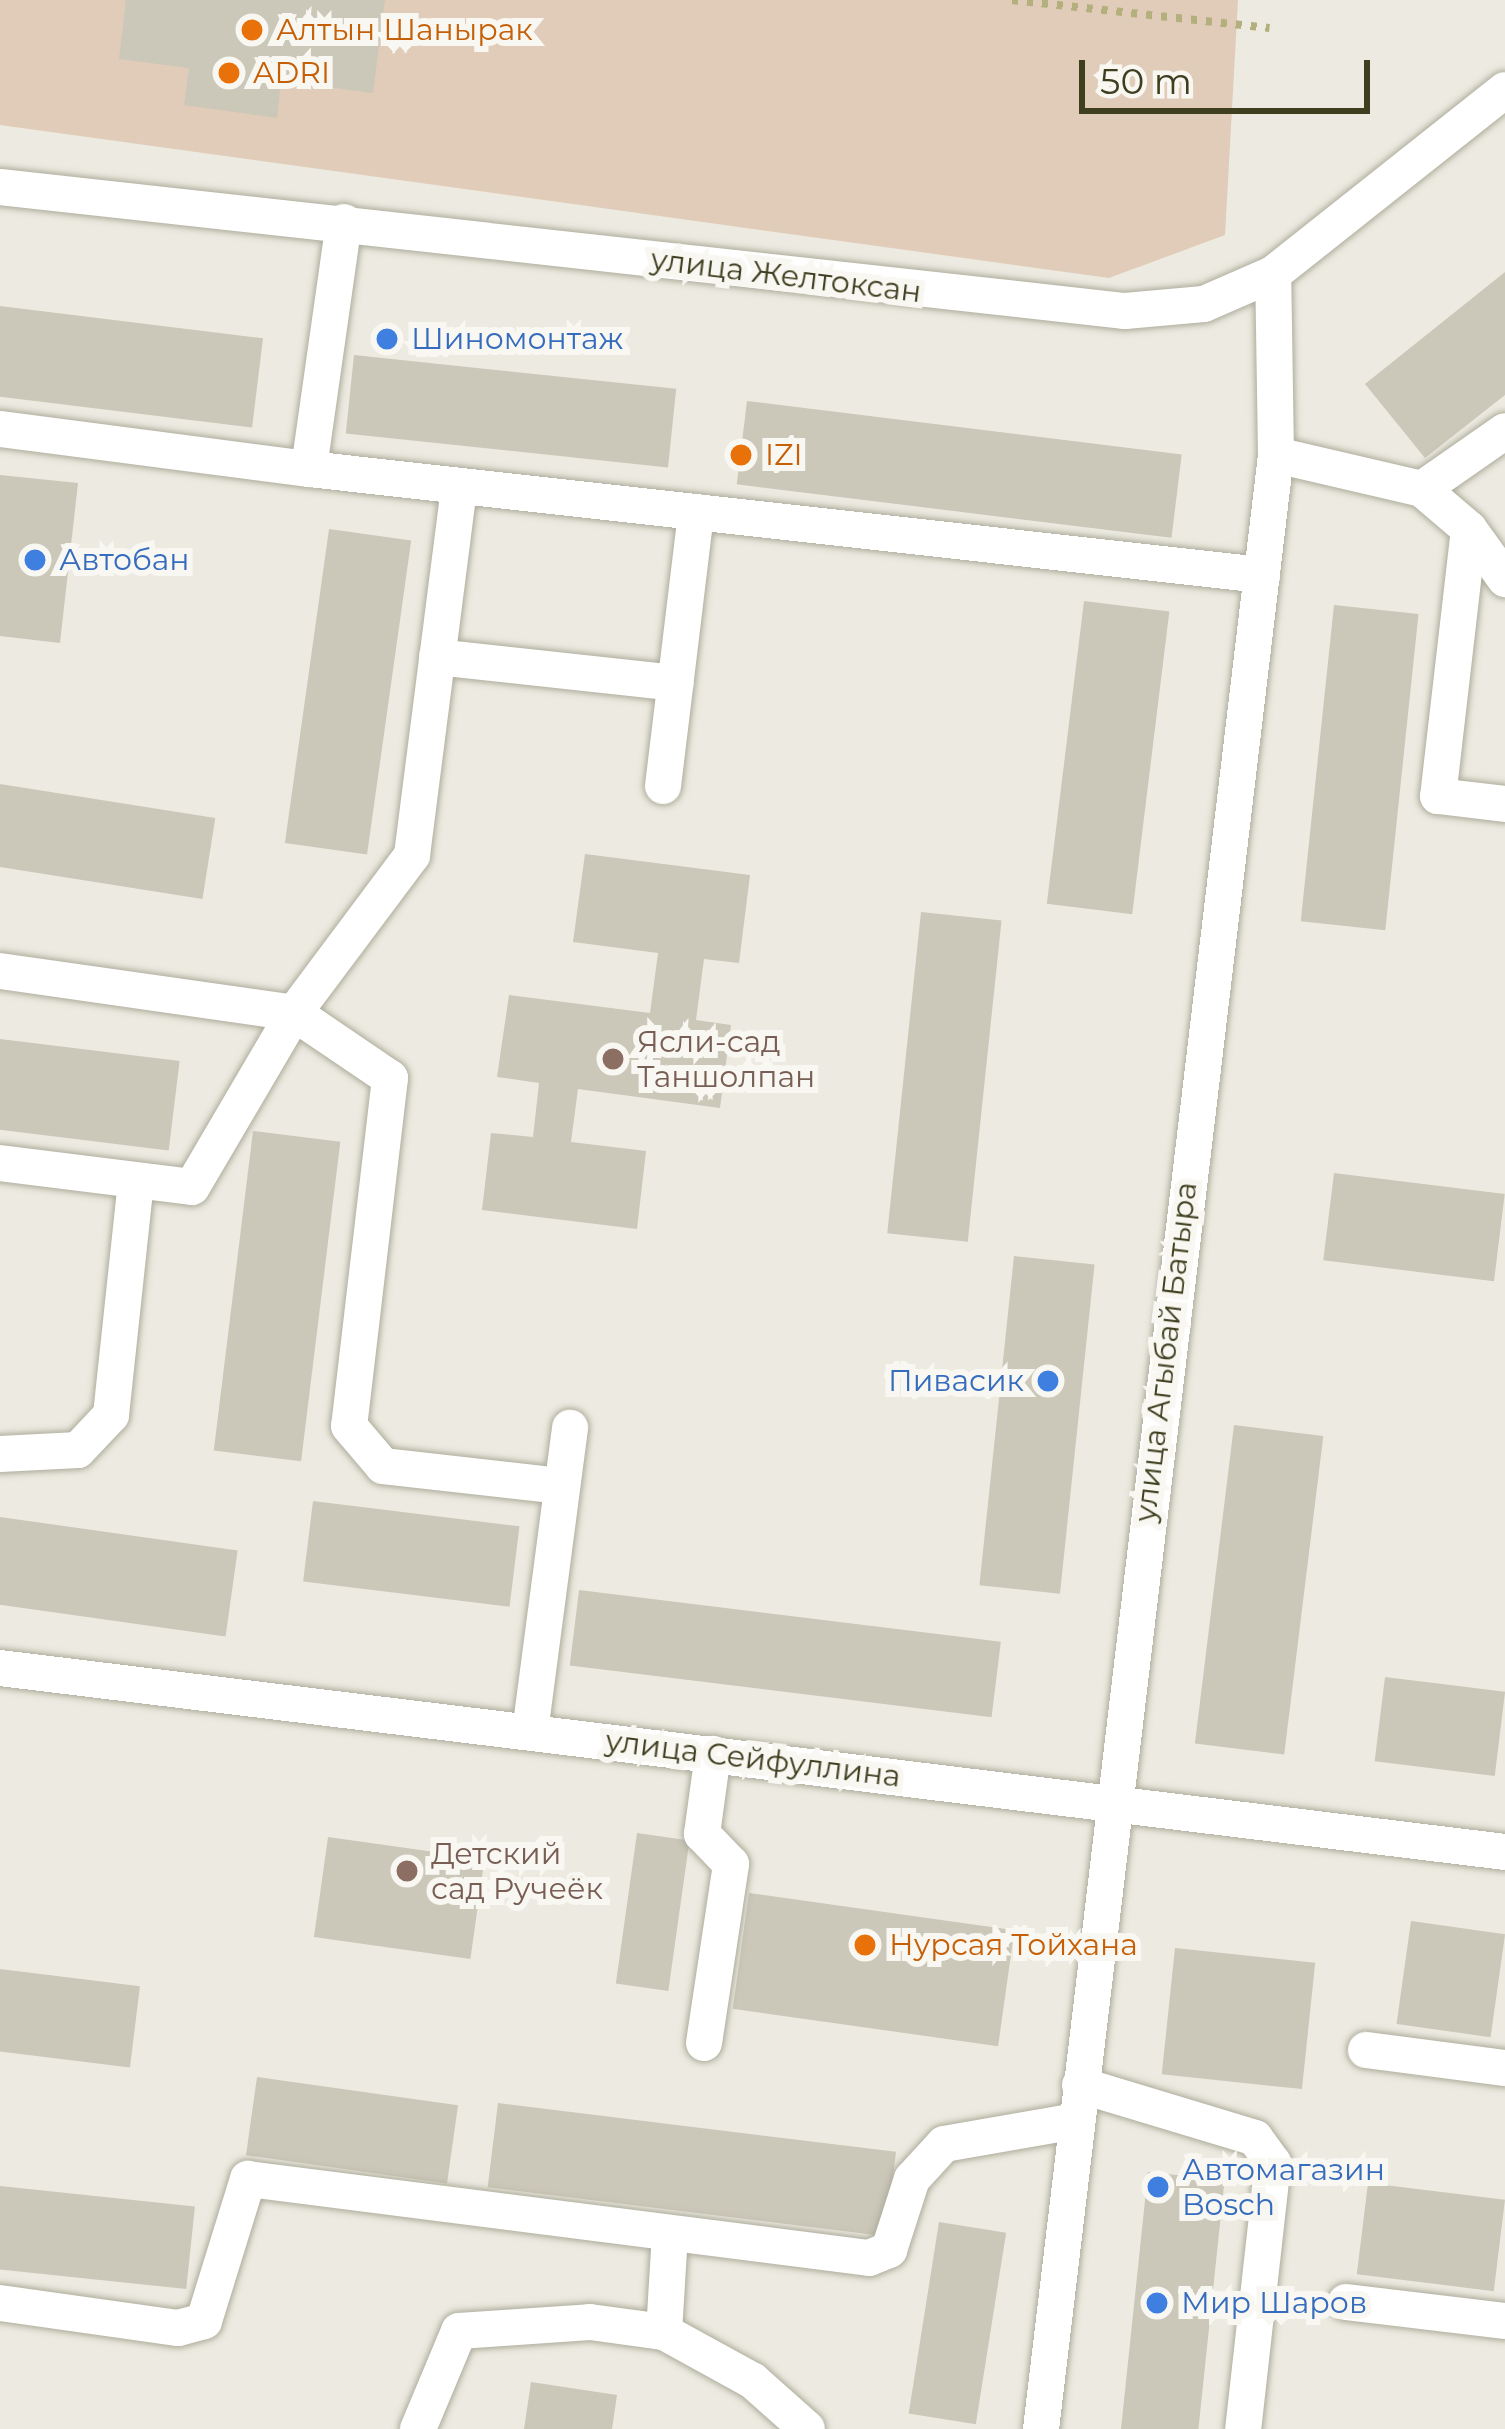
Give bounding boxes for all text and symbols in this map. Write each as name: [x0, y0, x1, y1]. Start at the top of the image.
place label: Алтын Шанырак: [276, 12, 533, 48]
marker: Алтын Шанырак: [239, 17, 265, 43]
scale bar: [1085, 36, 1376, 110]
place label: ADRI: [253, 55, 330, 91]
text: 50 m: [1100, 59, 1192, 103]
marker: ADRI: [216, 60, 242, 86]
street label: улица Желтоксан: [649, 242, 923, 310]
place label: Шиномонтаж: [411, 321, 623, 357]
marker: Шиномонтаж: [374, 326, 400, 352]
place label: IZI: [765, 437, 803, 473]
marker: IZI: [728, 442, 754, 468]
place label: Автобан: [59, 542, 190, 578]
marker: Автобан: [22, 547, 48, 573]
place label: Ясли-сад Таншолпан: [637, 1024, 815, 1094]
marker: Ясли-сад Таншолпан: [600, 1046, 626, 1072]
street label: улица Агыбай Батыра: [1127, 1180, 1205, 1524]
place label: Пивасик: [888, 1363, 1024, 1399]
marker: Пивасик: [1035, 1368, 1061, 1394]
street label: улица Сейфуллина: [603, 1723, 903, 1795]
place label: Детский сад Ручеёк: [431, 1836, 603, 1906]
marker: Детский сад Ручеёк: [394, 1858, 420, 1884]
place label: Нурсая Тойхана: [889, 1927, 1138, 1963]
marker: Нурсая Тойхана: [852, 1932, 878, 1958]
place label: Автомагазин Bosch: [1182, 2152, 1385, 2222]
marker: Автомагазин Bosch: [1145, 2174, 1171, 2200]
place label: Мир Шаров: [1181, 2285, 1367, 2321]
marker: Мир Шаров: [1144, 2290, 1170, 2316]

